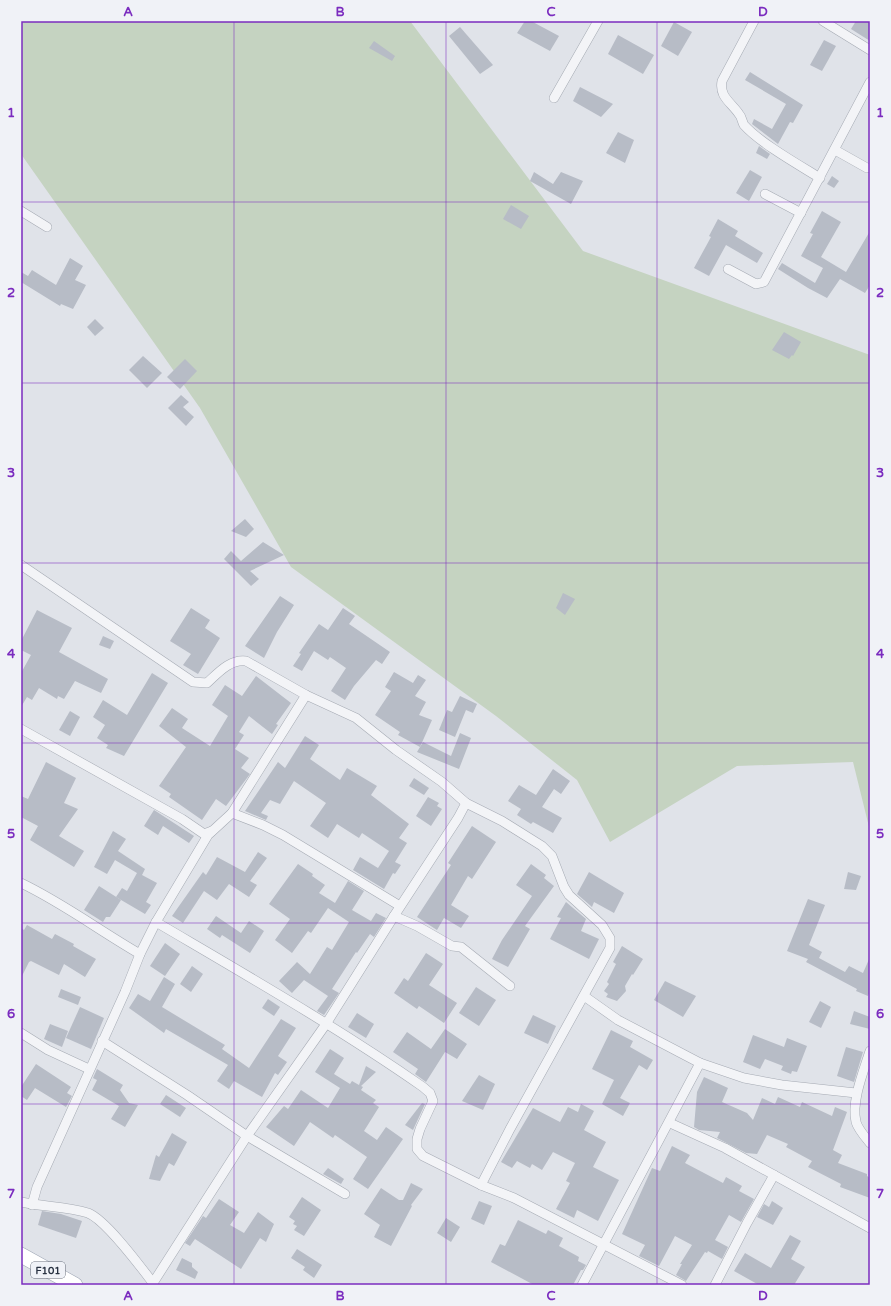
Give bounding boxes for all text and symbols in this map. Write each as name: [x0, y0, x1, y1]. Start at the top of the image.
text: A: [123, 4, 133, 20]
text: B: [335, 4, 345, 20]
text: C: [546, 4, 556, 20]
text: D: [758, 4, 768, 20]
text: 1: [7, 105, 15, 121]
text: 1: [876, 105, 884, 121]
text: 2: [7, 285, 15, 301]
text: 2: [876, 285, 884, 301]
text: 3: [7, 465, 15, 481]
text: 3: [876, 465, 884, 481]
text: 4: [7, 646, 16, 662]
text: 4: [876, 646, 885, 662]
text: 5: [7, 826, 15, 842]
text: 5: [876, 826, 884, 842]
text: 6: [7, 1006, 15, 1022]
text: 6: [876, 1006, 884, 1022]
text: 7: [7, 1186, 15, 1202]
text: 7: [876, 1186, 884, 1202]
road number: F101: [31, 1262, 65, 1278]
text: A: [123, 1288, 133, 1304]
text: B: [335, 1288, 345, 1304]
text: C: [546, 1288, 556, 1304]
text: D: [758, 1288, 768, 1304]

